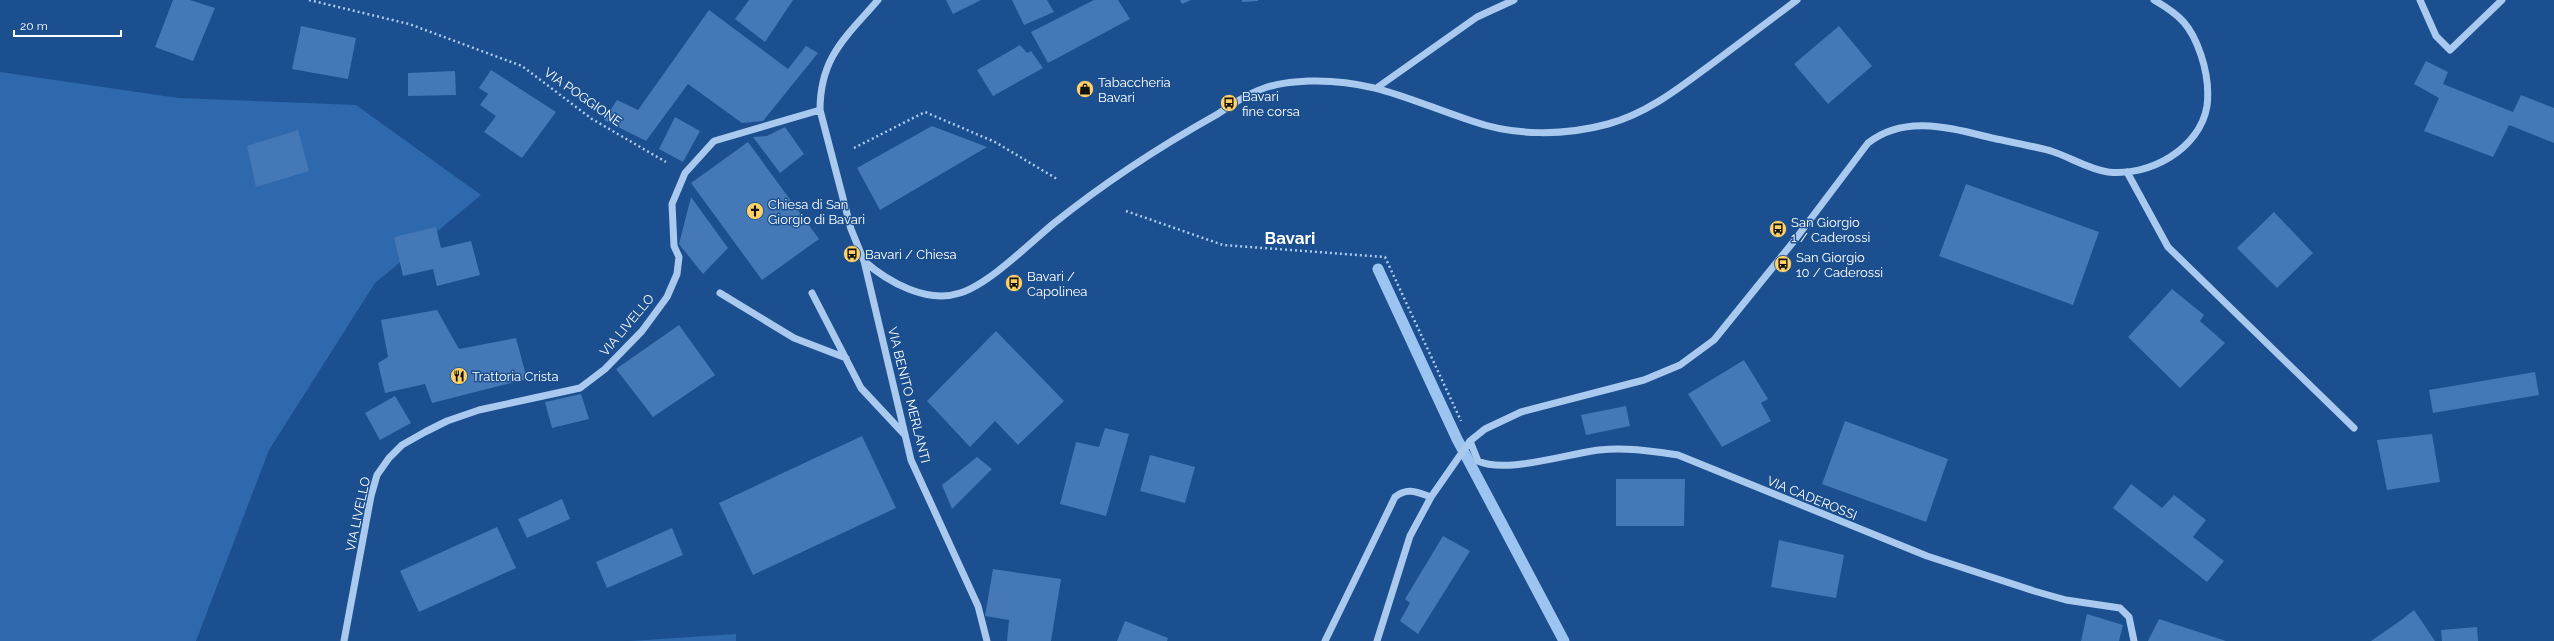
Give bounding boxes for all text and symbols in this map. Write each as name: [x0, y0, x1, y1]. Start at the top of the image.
scale bar: [14, 12, 121, 38]
text: 20 m: [20, 19, 48, 33]
street label: VIA POGGIONE: [541, 65, 625, 129]
place label: Tabaccheria Bavari: [1098, 75, 1171, 105]
shop icon: Tabaccheria Bavari: [1075, 79, 1095, 99]
place label: Bavari fine corsa: [1242, 89, 1300, 119]
bus stop icon: Bavari fine corsa: [1219, 93, 1239, 113]
place label: Chiesa di San Giorgio di Bavari: [768, 197, 865, 227]
church icon: Chiesa di San Giorgio di Bavari: [745, 201, 765, 221]
place label: San Giorgio 1 / Caderossi: [1791, 215, 1870, 245]
bus stop icon: San Giorgio 1 / Caderossi: [1768, 219, 1788, 239]
district label: Bavari: [1265, 228, 1315, 248]
bus stop icon: Bavari / Chiesa: [842, 244, 862, 264]
place label: Bavari / Chiesa: [865, 247, 957, 262]
place label: San Giorgio 10 / Caderossi: [1796, 250, 1883, 280]
bus stop icon: San Giorgio 10 / Caderossi: [1773, 254, 1793, 274]
place label: Bavari / Capolinea: [1027, 269, 1087, 299]
bus stop icon: Bavari / Capolinea: [1004, 273, 1024, 293]
street label: VIA LIVELLO: [597, 291, 657, 359]
street label: VIA BENITO MERLANTI: [885, 325, 933, 465]
restaurant icon: Trattoria Crista: [449, 366, 469, 386]
place label: Trattoria Crista: [472, 369, 559, 384]
street label: VIA CADEROSSI: [1765, 473, 1859, 523]
street label: VIA LIVELLO: [343, 475, 373, 553]

